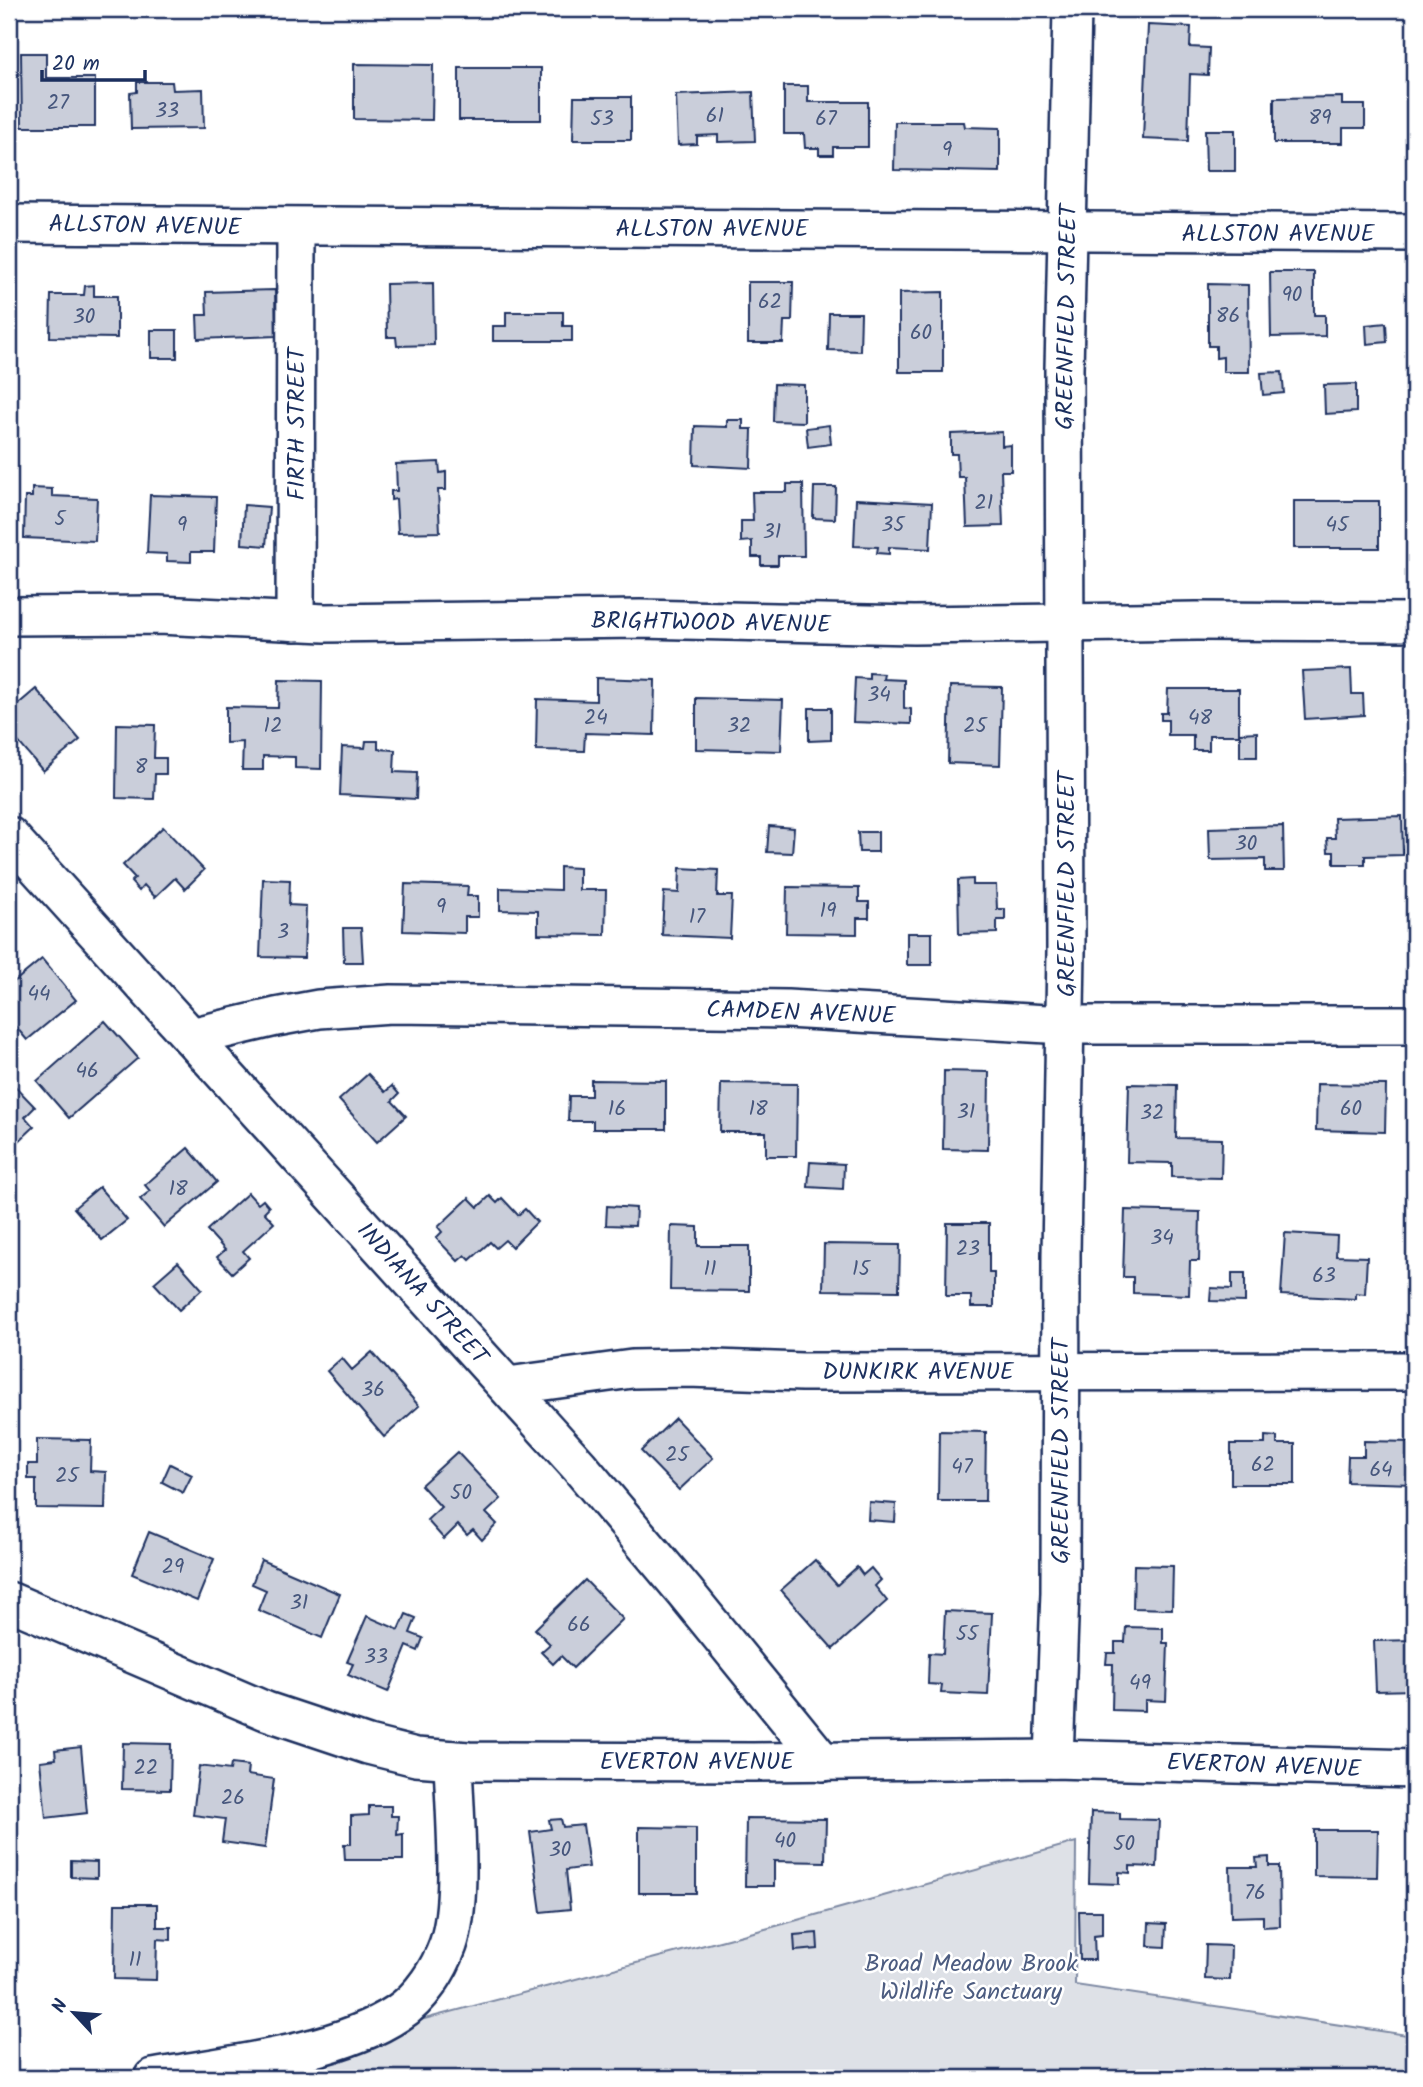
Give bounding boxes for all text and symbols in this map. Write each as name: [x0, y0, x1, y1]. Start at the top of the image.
scale bar: [42, 38, 145, 82]
text: 20 m: [52, 48, 100, 81]
house number: 27: [47, 87, 70, 120]
house number: 33: [155, 95, 179, 128]
house number: 61: [706, 100, 724, 133]
house number: 89: [1309, 102, 1331, 135]
house number: 53: [590, 103, 614, 136]
house number: 67: [815, 103, 838, 136]
house number: 9: [942, 134, 952, 167]
street label: GREENFIELD STREET: [1046, 202, 1089, 430]
street label: ALLSTON AVENUE: [48, 205, 243, 248]
street label: ALLSTON AVENUE: [615, 210, 809, 249]
street label: ALLSTON AVENUE: [1181, 215, 1375, 254]
house number: 90: [1282, 279, 1302, 312]
house number: 62: [758, 286, 782, 319]
house number: 86: [1216, 300, 1240, 333]
house number: 30: [73, 301, 95, 334]
house number: 60: [910, 317, 932, 350]
street label: FIRTH STREET: [278, 345, 317, 501]
house number: 21: [975, 487, 993, 520]
house number: 5: [54, 503, 67, 536]
house number: 9: [177, 509, 187, 542]
house number: 35: [881, 509, 906, 542]
house number: 45: [1326, 509, 1350, 542]
house number: 31: [763, 516, 781, 549]
street label: BRIGHTWOOD AVENUE: [591, 602, 832, 645]
house number: 34: [867, 679, 891, 712]
house number: 24: [584, 702, 608, 735]
house number: 48: [1188, 702, 1212, 735]
house number: 12: [264, 710, 282, 743]
house number: 32: [727, 710, 751, 743]
house number: 25: [963, 710, 988, 743]
house number: 8: [135, 751, 148, 784]
street label: GREENFIELD STREET: [1048, 769, 1087, 997]
house number: 30: [1235, 828, 1257, 861]
house number: 9: [436, 891, 446, 924]
house number: 19: [820, 895, 836, 928]
house number: 17: [689, 901, 706, 934]
house number: 3: [277, 916, 289, 949]
house number: 44: [27, 978, 51, 1011]
street label: CAMDEN AVENUE: [706, 991, 897, 1036]
house number: 46: [75, 1055, 99, 1088]
house number: 16: [608, 1093, 626, 1126]
house number: 18: [748, 1093, 768, 1126]
house number: 60: [1340, 1093, 1362, 1126]
house number: 31: [957, 1096, 975, 1129]
house number: 32: [1140, 1097, 1164, 1130]
house number: 18: [168, 1173, 188, 1206]
street label: INDIANA STREET: [346, 1213, 499, 1376]
house number: 34: [1150, 1222, 1174, 1255]
house number: 23: [956, 1233, 980, 1266]
house number: 11: [703, 1253, 717, 1286]
house number: 15: [852, 1253, 872, 1286]
house number: 63: [1312, 1260, 1336, 1293]
street label: GREENFIELD STREET: [1042, 1336, 1081, 1564]
street label: DUNKIRK AVENUE: [822, 1353, 1015, 1392]
house number: 36: [361, 1374, 385, 1407]
house number: 25: [665, 1439, 690, 1472]
house number: 62: [1251, 1449, 1275, 1482]
house number: 47: [951, 1451, 974, 1484]
house number: 64: [1369, 1454, 1393, 1487]
house number: 25: [55, 1460, 80, 1493]
house number: 50: [450, 1477, 472, 1510]
house number: 29: [162, 1551, 184, 1584]
house number: 31: [290, 1587, 308, 1620]
house number: 66: [567, 1609, 591, 1642]
house number: 55: [956, 1618, 980, 1651]
house number: 33: [364, 1641, 388, 1674]
house number: 49: [1129, 1667, 1151, 1700]
street label: EVERTON AVENUE: [600, 1743, 795, 1782]
street label: EVERTON AVENUE: [1166, 1744, 1363, 1789]
house number: 22: [134, 1752, 158, 1785]
house number: 26: [221, 1782, 245, 1815]
house number: 40: [774, 1825, 796, 1858]
house number: 50: [1113, 1828, 1135, 1861]
house number: 30: [549, 1834, 571, 1867]
house number: 76: [1244, 1877, 1266, 1910]
house number: 11: [128, 1944, 142, 1977]
park label: Broad Meadow Brook Wildlife Sanctuary: [865, 1945, 1078, 2012]
north arrow: [38, 1979, 108, 2048]
text: N: [44, 1994, 77, 2018]

